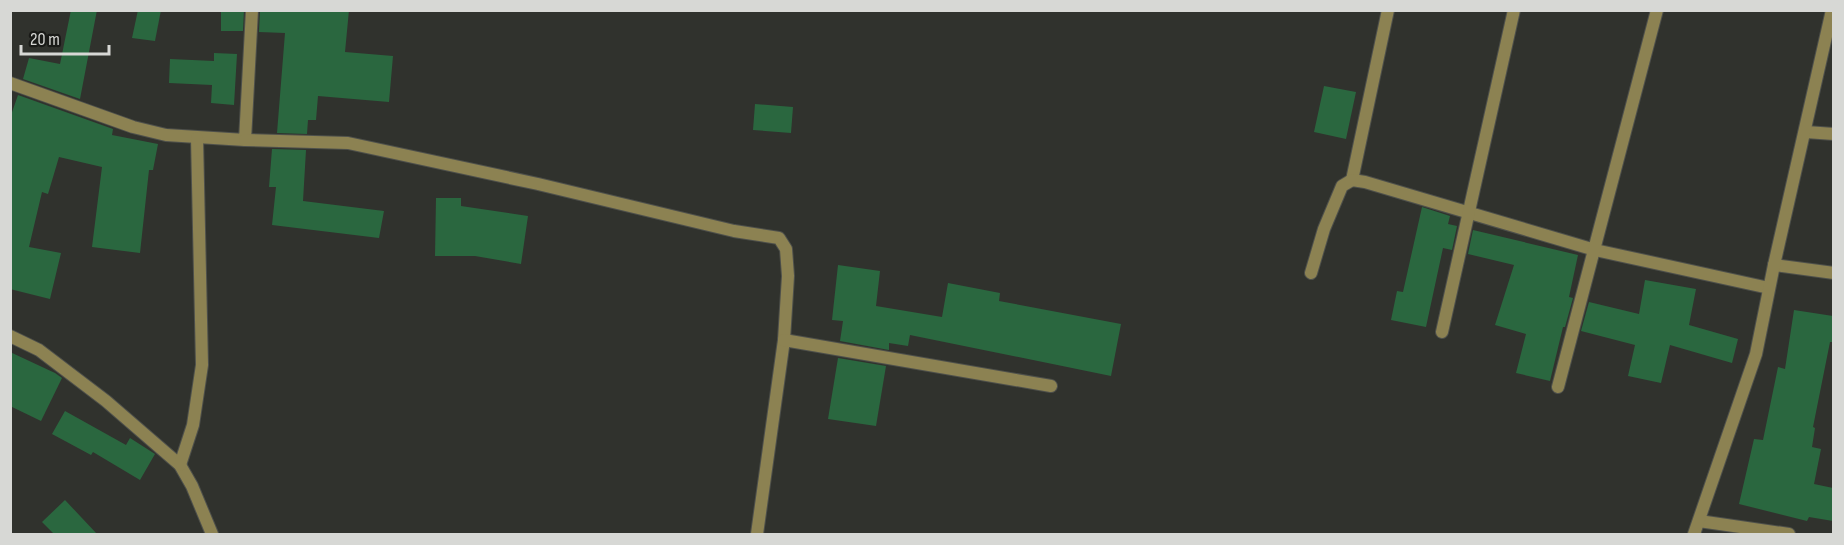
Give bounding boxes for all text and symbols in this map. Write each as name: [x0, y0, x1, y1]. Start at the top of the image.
scale bar: [21, 18, 110, 56]
text: 20 m: [30, 29, 60, 50]

